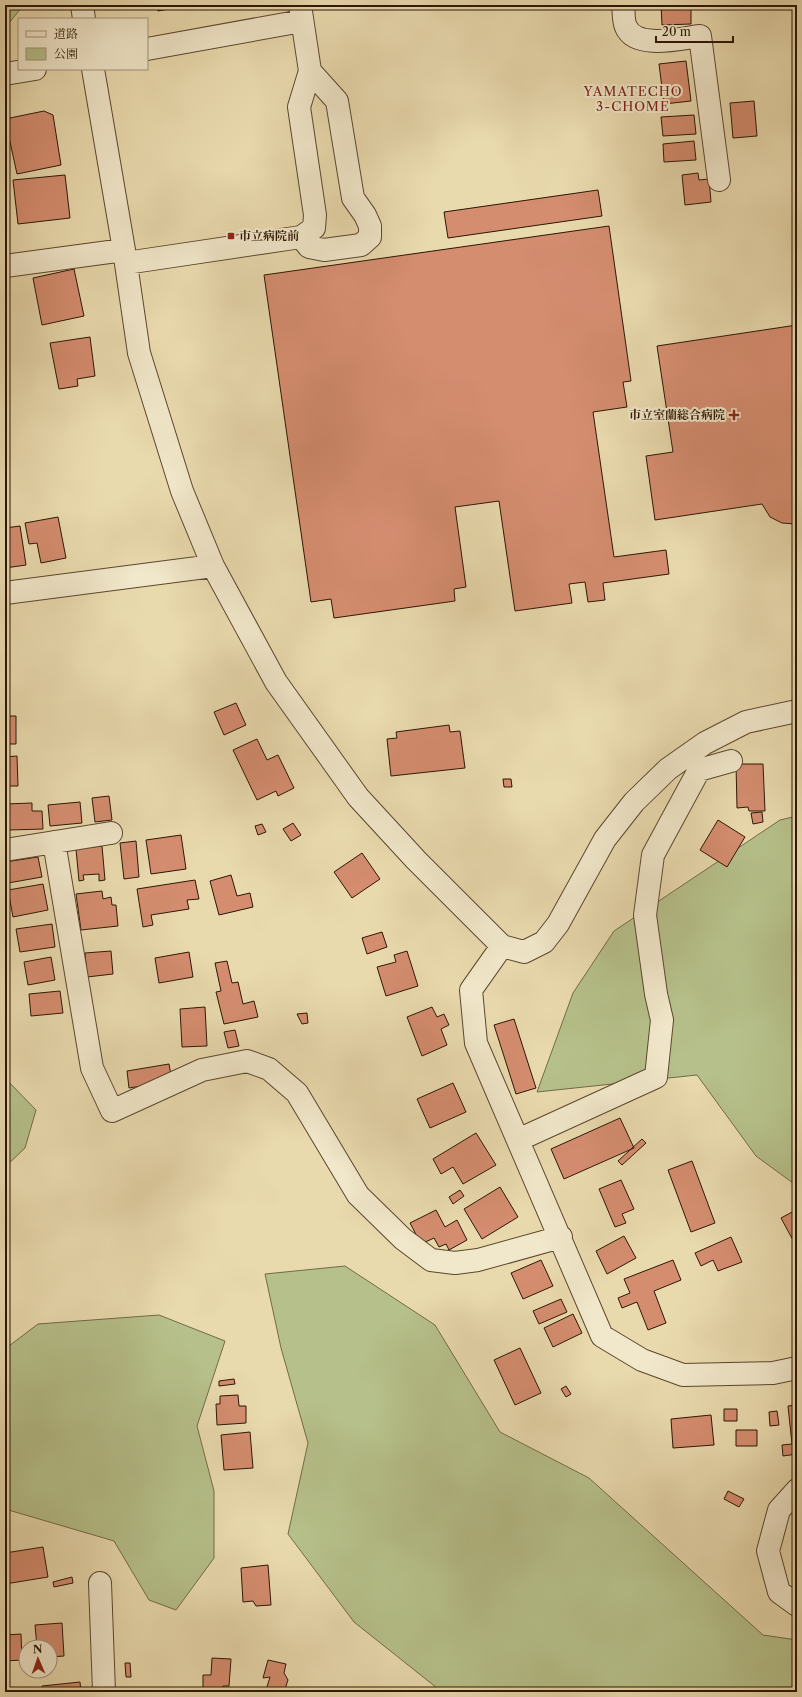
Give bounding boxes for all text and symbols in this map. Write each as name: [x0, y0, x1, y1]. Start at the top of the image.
legend: [18, 18, 148, 70]
scale bar: [656, 18, 733, 44]
text: 20 m: [662, 24, 691, 39]
text: 道路: [54, 26, 78, 41]
text: 公園: [54, 46, 78, 61]
district label: YAMATECHO 3-CHOME: [582, 83, 683, 114]
place label: 市立病院前: [239, 228, 299, 243]
marker: 市立病院前: [226, 231, 236, 241]
place label: 市立室蘭総合病院: [629, 407, 725, 422]
marker: 市立室蘭総合病院: [728, 409, 740, 421]
north arrow: [18, 1639, 58, 1679]
text: N: [33, 1642, 43, 1656]

